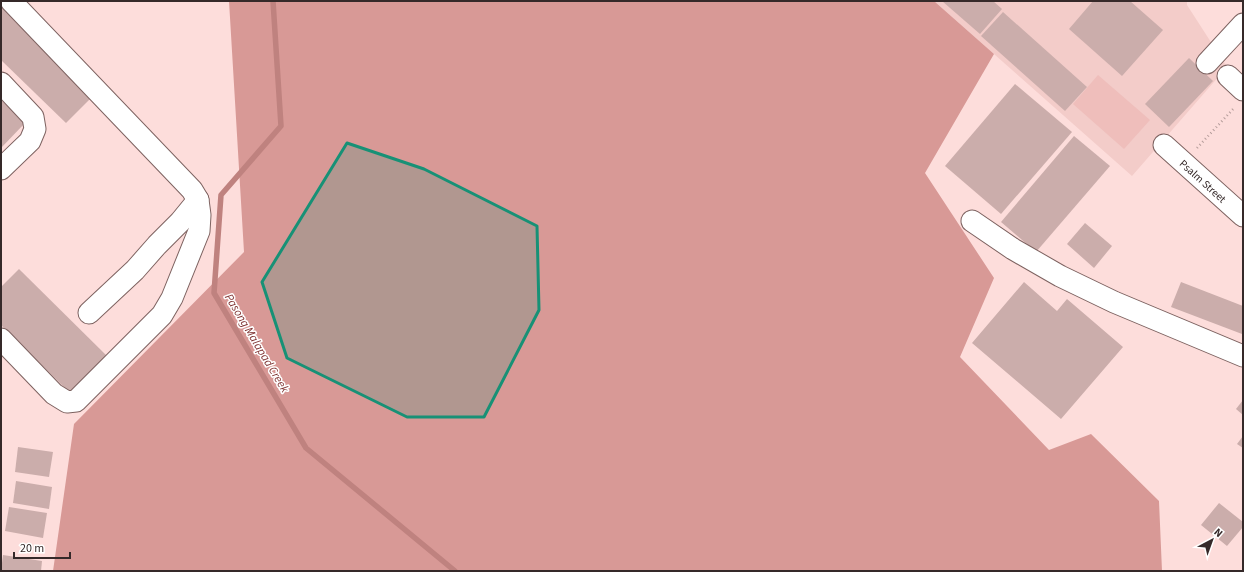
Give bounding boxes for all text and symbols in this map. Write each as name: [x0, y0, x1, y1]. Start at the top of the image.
street label: Psalm Street: [1176, 156, 1229, 207]
water label: Pasong Malapad Creek: [220, 291, 293, 396]
north arrow: [1192, 520, 1232, 560]
text: N: [1211, 525, 1226, 541]
scale bar: [14, 534, 70, 560]
text: 20 m: [20, 540, 44, 557]

